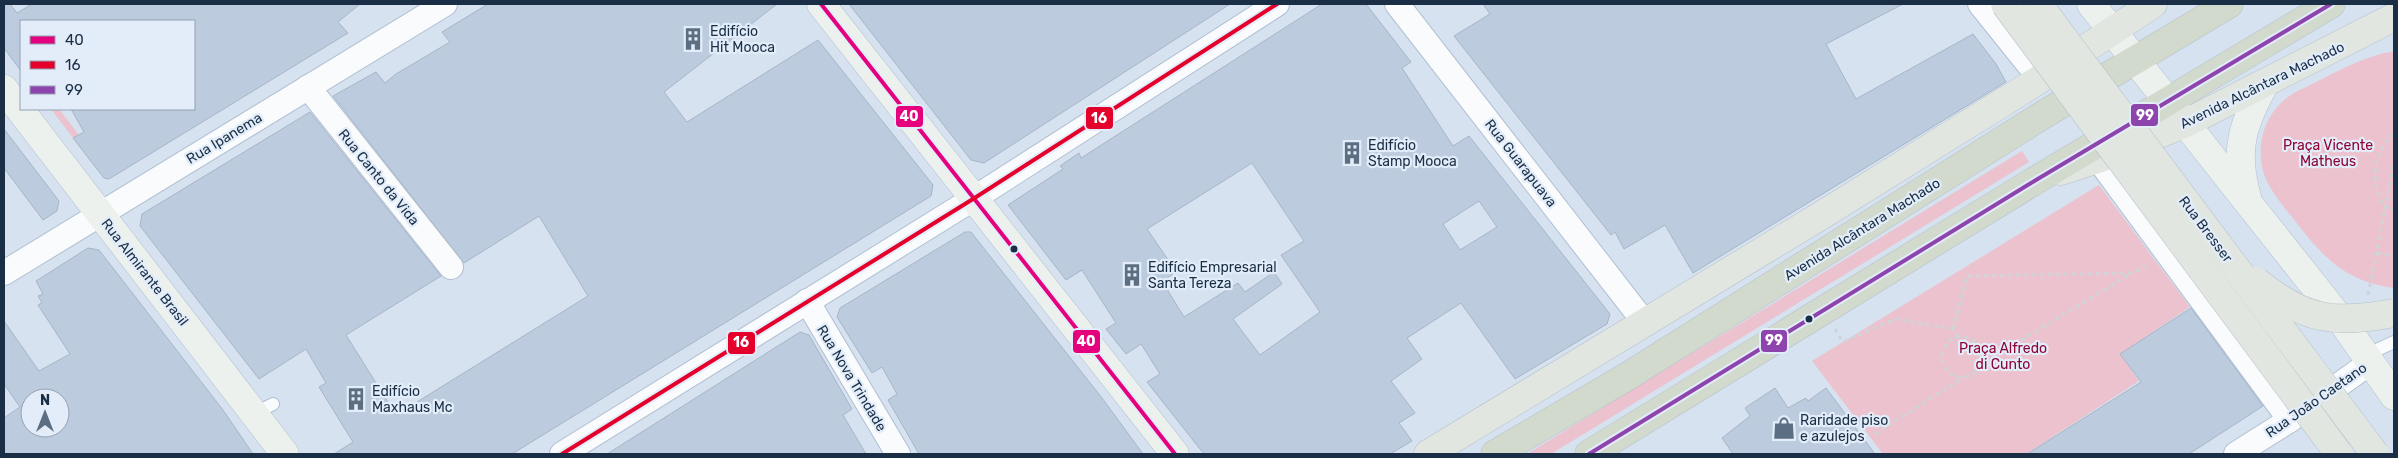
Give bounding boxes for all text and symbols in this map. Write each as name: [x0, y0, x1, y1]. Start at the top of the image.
legend: [20, 20, 195, 110]
place label: Edifício Hit Mooca: [710, 23, 775, 56]
building icon: Edifício Hit Mooca: [680, 26, 706, 52]
text: 40: [65, 31, 84, 49]
street label: Avenida Alcântara Machado: [2177, 38, 2347, 133]
text: 16: [65, 56, 80, 74]
text: 99: [65, 81, 83, 99]
line badge: 99: [2130, 103, 2159, 127]
line badge: 40: [895, 105, 924, 128]
line badge: 16: [1085, 106, 1114, 130]
text: 99: [2136, 107, 2154, 124]
text: 40: [899, 108, 919, 125]
street label: Rua Ipanema: [183, 109, 265, 168]
text: 16: [1091, 110, 1107, 127]
street label: Rua Guarapuava: [1481, 116, 1560, 211]
street label: Rua Canto da Vida: [335, 126, 423, 229]
place label: Edifício Stamp Mooca: [1368, 137, 1457, 170]
park label: Praça Vicente Matheus: [2283, 137, 2373, 170]
building icon: Edifício Stamp Mooca: [1339, 140, 1365, 166]
street label: Avenida Alcântara Machado: [1781, 174, 1943, 284]
street label: Rua Bresser: [2175, 193, 2236, 266]
street label: Rua Almirante Brasil: [97, 215, 192, 329]
unlabelled marker: [1009, 244, 1019, 254]
place label: Edifício Empresarial Santa Tereza: [1148, 259, 1277, 292]
building icon: Edifício Empresarial Santa Tereza: [1119, 262, 1145, 288]
unlabelled marker: [1804, 314, 1814, 324]
street label: Rua Nova Trindade: [813, 322, 890, 435]
line badge: 40: [1072, 329, 1101, 354]
line badge: 99: [1760, 329, 1788, 353]
line badge: 16: [727, 331, 756, 355]
text: 99: [1765, 332, 1783, 349]
text: 40: [1076, 333, 1096, 350]
text: 16: [733, 334, 749, 351]
park label: Praça Alfredo di Cunto: [1959, 340, 2047, 373]
street label: Rua João Caetano: [2262, 359, 2370, 442]
place label: Edifício Maxhaus Mc: [372, 383, 453, 416]
building icon: Edifício Maxhaus Mc: [343, 386, 369, 412]
north arrow: [20, 388, 70, 438]
text: N: [40, 392, 50, 409]
place label: Raridade piso e azulejos: [1800, 412, 1888, 445]
shop icon: Raridade piso e azulejos: [1771, 415, 1797, 441]

